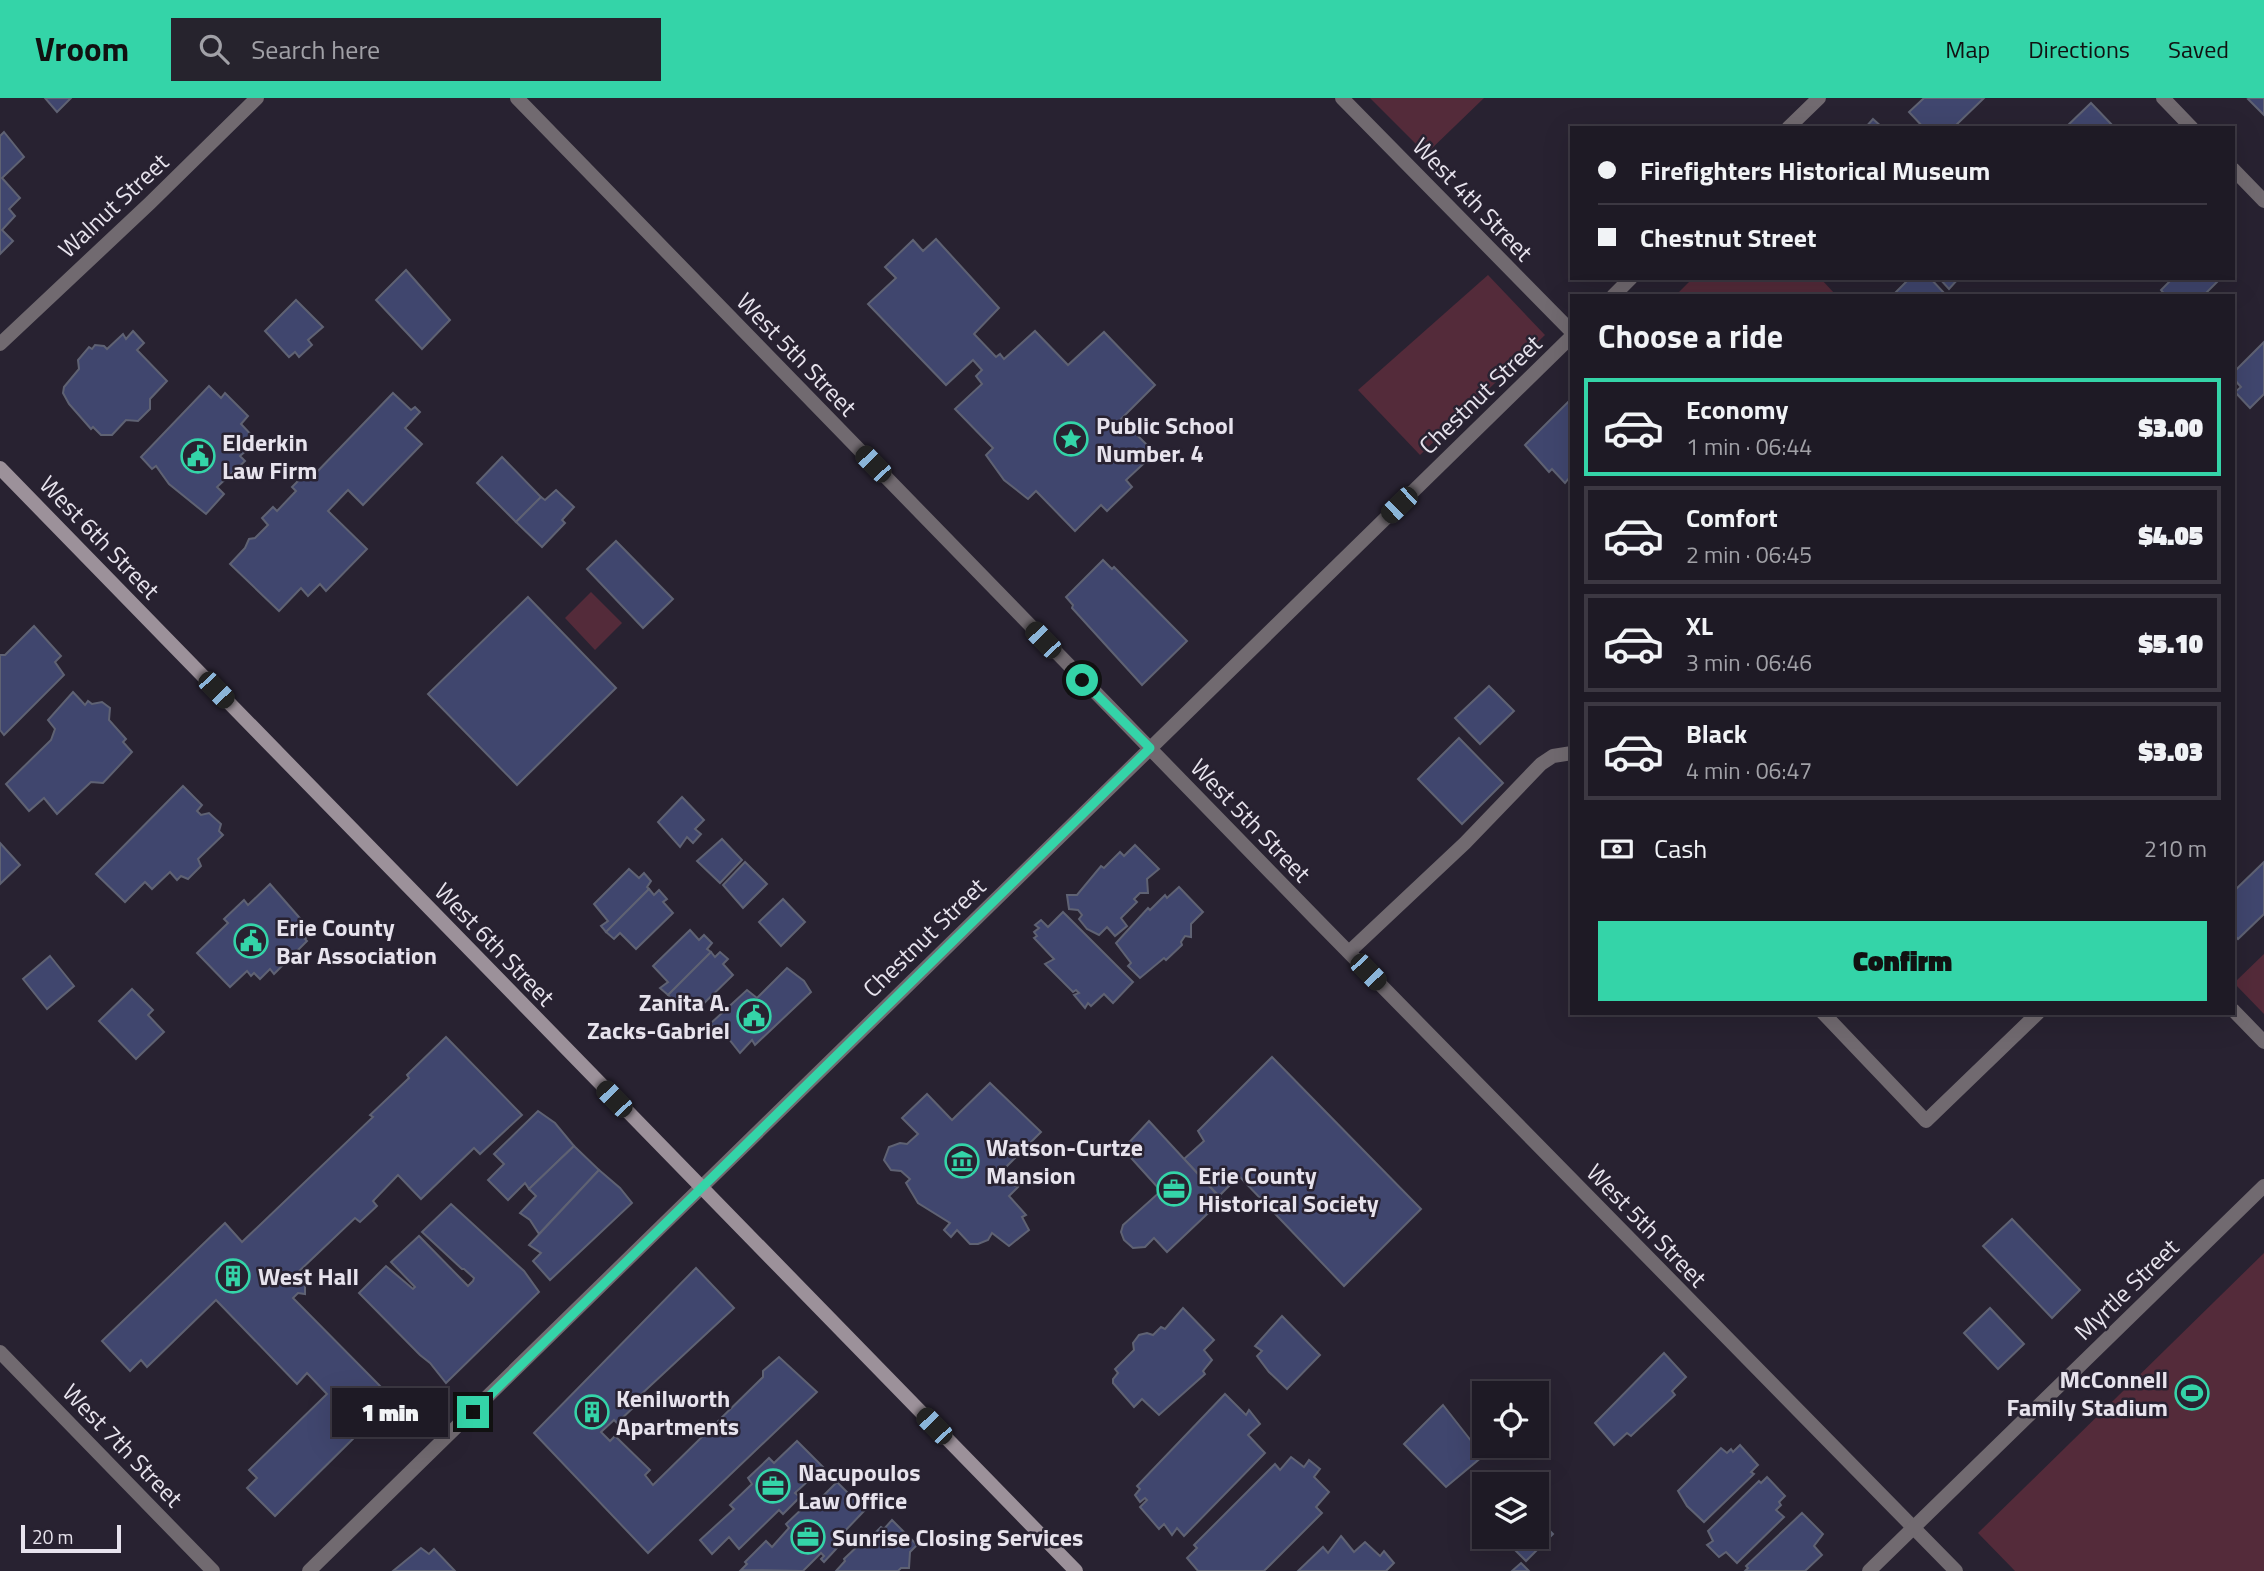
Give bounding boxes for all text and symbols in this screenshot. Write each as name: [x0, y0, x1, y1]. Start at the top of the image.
search box: [171, 18, 661, 81]
text: Vroom: [35, 24, 129, 74]
icon: search: [195, 30, 233, 68]
text: Search here: [251, 30, 380, 69]
text: Map: [1945, 31, 1990, 67]
text: Directions: [2028, 31, 2130, 67]
text: Saved: [2168, 31, 2229, 67]
street label: West 4th Street: [1405, 129, 1542, 269]
street label: Walnut Street: [50, 144, 177, 266]
text: Firefighters Historical Museum: [1640, 151, 1990, 190]
text: Chestnut Street: [1640, 218, 1817, 257]
street label: West 5th Street: [729, 284, 866, 424]
text: Choose a ride: [1598, 312, 1783, 360]
street label: Chestnut Street: [1410, 325, 1550, 462]
text: Economy: [1686, 390, 1788, 429]
icon: car: [1602, 396, 1665, 459]
place label: Public School Number. 4: [1096, 407, 1234, 471]
text: $3.00: [2138, 408, 2203, 447]
place icon: Public School Number. 4: [1052, 420, 1090, 458]
place label: Elderkin Law Firm: [222, 424, 317, 488]
text: 1 min · 06:44: [1686, 429, 1812, 464]
public building icon: Elderkin Law Firm: [179, 437, 217, 475]
car: [851, 442, 896, 486]
street label: West 6th Street: [32, 467, 169, 607]
car: [1377, 483, 1422, 527]
text: Comfort: [1686, 498, 1778, 537]
icon: car: [1602, 504, 1665, 567]
text: $4.05: [2138, 516, 2203, 555]
text: 2 min · 06:45: [1686, 537, 1812, 572]
text: XL: [1686, 606, 1713, 645]
icon: car: [1602, 612, 1665, 675]
car: [1021, 618, 1066, 662]
text: $5.10: [2138, 624, 2203, 663]
text: 3 min · 06:46: [1686, 645, 1812, 680]
route start: [1066, 664, 1098, 696]
car: [194, 668, 239, 712]
text: Black: [1686, 714, 1747, 753]
icon: car: [1602, 720, 1665, 783]
text: $3.03: [2138, 732, 2203, 771]
street label: West 5th Street: [1183, 750, 1320, 890]
text: 4 min · 06:47: [1686, 753, 1812, 788]
text: Cash: [1654, 829, 1707, 868]
icon: cash: [1598, 830, 1636, 868]
text: 210 m: [2144, 831, 2207, 866]
street label: Chestnut Street: [854, 868, 994, 1005]
street label: West 6th Street: [427, 874, 564, 1014]
place label: Erie County Bar Association: [276, 909, 437, 973]
button: Confirm: [1598, 921, 2207, 1001]
public building icon: Erie County Bar Association: [232, 922, 270, 960]
car: [1346, 950, 1391, 994]
place label: Zanita A. Zacks-Gabriel: [587, 984, 730, 1048]
public building icon: Zanita A. Zacks-Gabriel: [735, 997, 773, 1035]
car: [592, 1077, 637, 1121]
place label: Watson-Curtze Mansion: [986, 1129, 1143, 1193]
museum icon: Watson-Curtze Mansion: [943, 1142, 981, 1180]
street label: West 5th Street: [1579, 1155, 1716, 1295]
place label: Erie County Historical Society: [1198, 1157, 1379, 1221]
office icon: Erie County Historical Society: [1155, 1170, 1193, 1208]
street label: Myrtle Street: [2066, 1229, 2187, 1348]
building icon: West Hall: [214, 1257, 252, 1295]
place label: West Hall: [258, 1258, 359, 1294]
place label: McConnell Family Stadium: [2007, 1361, 2168, 1425]
sports icon: McConnell Family Stadium: [2173, 1374, 2211, 1412]
street label: West 7th Street: [55, 1375, 192, 1515]
place label: Kenilworth Apartments: [616, 1380, 739, 1444]
map controls: [1472, 1381, 1549, 1549]
button: locate: [1472, 1381, 1549, 1458]
callout: 1 min: [333, 1388, 448, 1436]
building icon: Kenilworth Apartments: [573, 1393, 611, 1431]
text: 1 min: [361, 1395, 419, 1430]
route end: [457, 1396, 489, 1428]
car: [912, 1404, 957, 1448]
place label: Nacupoulos Law Office: [798, 1454, 921, 1518]
office icon: Nacupoulos Law Office: [754, 1467, 792, 1505]
button: layers: [1472, 1472, 1549, 1549]
office icon: Sunrise Closing Services: [789, 1518, 827, 1556]
place label: Sunrise Closing Services: [832, 1519, 1083, 1555]
scale bar: [21, 1522, 121, 1554]
text: 20 m: [32, 1522, 73, 1551]

